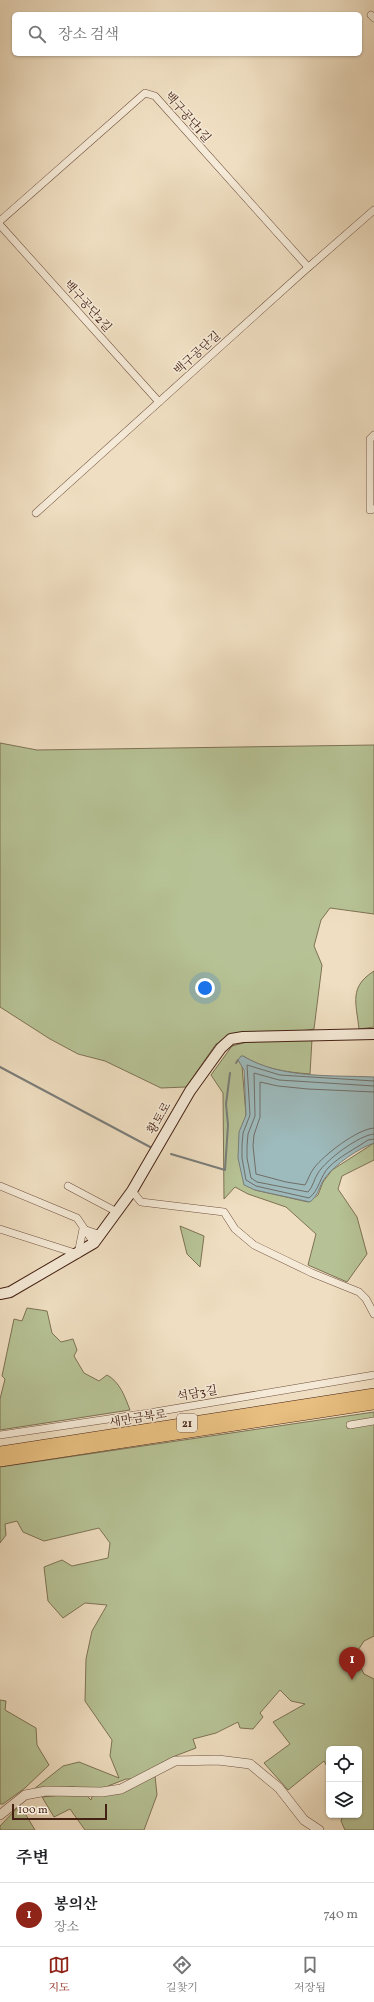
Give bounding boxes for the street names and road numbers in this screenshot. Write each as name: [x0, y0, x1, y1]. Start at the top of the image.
street label: 백구공단1길: [161, 89, 214, 147]
street label: 백구공단2길: [60, 277, 115, 336]
street label: 백구공단길: [171, 328, 225, 379]
street label: 황토로: [144, 1099, 176, 1138]
street label: 석담3길: [176, 1383, 219, 1405]
street label: 새만금북로: [108, 1406, 168, 1431]
road number: 21: [177, 1414, 197, 1432]

